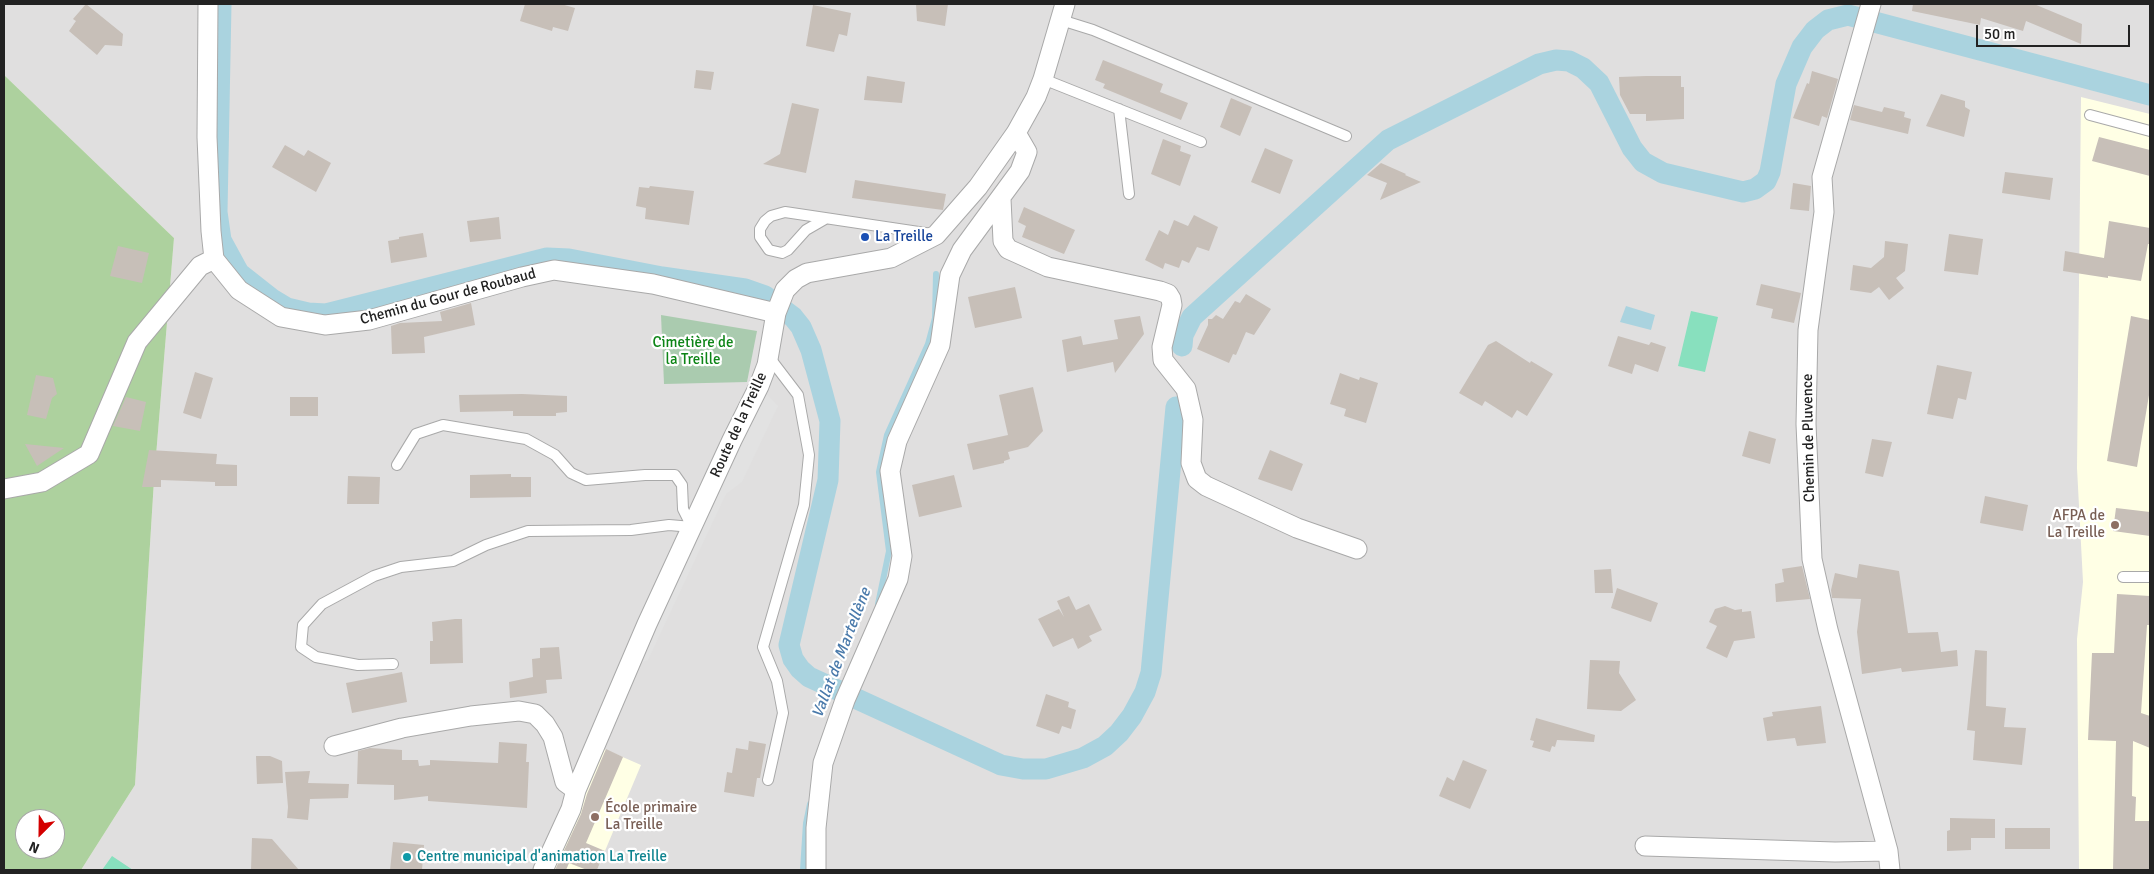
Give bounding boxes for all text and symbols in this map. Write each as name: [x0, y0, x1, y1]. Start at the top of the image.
scale bar: [1979, 15, 2133, 47]
text: 50 m: [1984, 25, 2015, 43]
place label: La Treille: [875, 228, 933, 246]
marker: La Treille: [859, 231, 871, 243]
street label: Chemin du Gour de Roubaud: [358, 265, 538, 329]
park label: Cimetière de la Treille: [652, 334, 734, 369]
street label: Route de la Treille: [707, 369, 771, 481]
street label: Chemin de Pluvence: [1799, 373, 1819, 503]
place label: AFPA de La Treille: [2047, 507, 2105, 542]
marker: AFPA de La Treille: [2109, 519, 2121, 531]
water label: Vallat de Martellène: [808, 585, 876, 721]
place label: École primaire La Treille: [605, 799, 697, 834]
north arrow: [15, 809, 65, 859]
marker: École primaire La Treille: [589, 811, 601, 823]
text: N: [27, 838, 42, 857]
place label: Centre municipal d'animation La Treille: [417, 848, 667, 866]
marker: Centre municipal d'animation La Treille: [401, 851, 413, 863]

